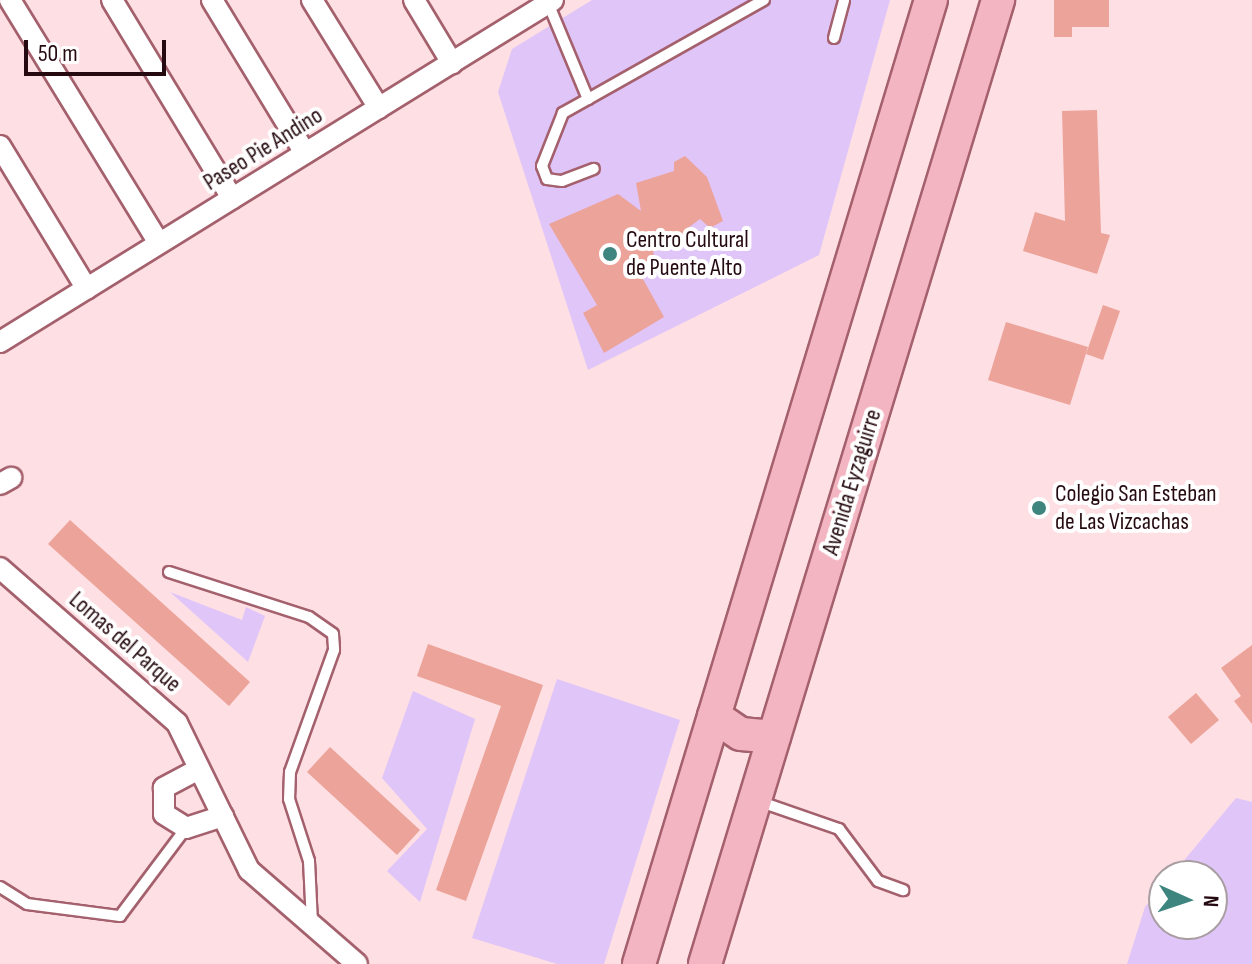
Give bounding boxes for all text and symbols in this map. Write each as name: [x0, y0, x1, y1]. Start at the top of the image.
scale bar: [28, 24, 170, 74]
text: 50 m: [38, 39, 78, 68]
street label: Paseo Pie Andino: [198, 101, 328, 197]
place label: Centro Cultural de Puente Alto: [626, 226, 749, 282]
marker: Centro Cultural de Puente Alto: [601, 245, 619, 263]
street label: Avenida Eyzaguirre: [816, 406, 888, 558]
place label: Colegio San Esteban de Las Vizcachas: [1055, 480, 1217, 536]
marker: Colegio San Esteban de Las Vizcachas: [1030, 499, 1048, 517]
street label: Lomas del Parque: [63, 586, 187, 698]
north arrow: [1148, 860, 1228, 940]
text: N: [1197, 895, 1224, 908]

